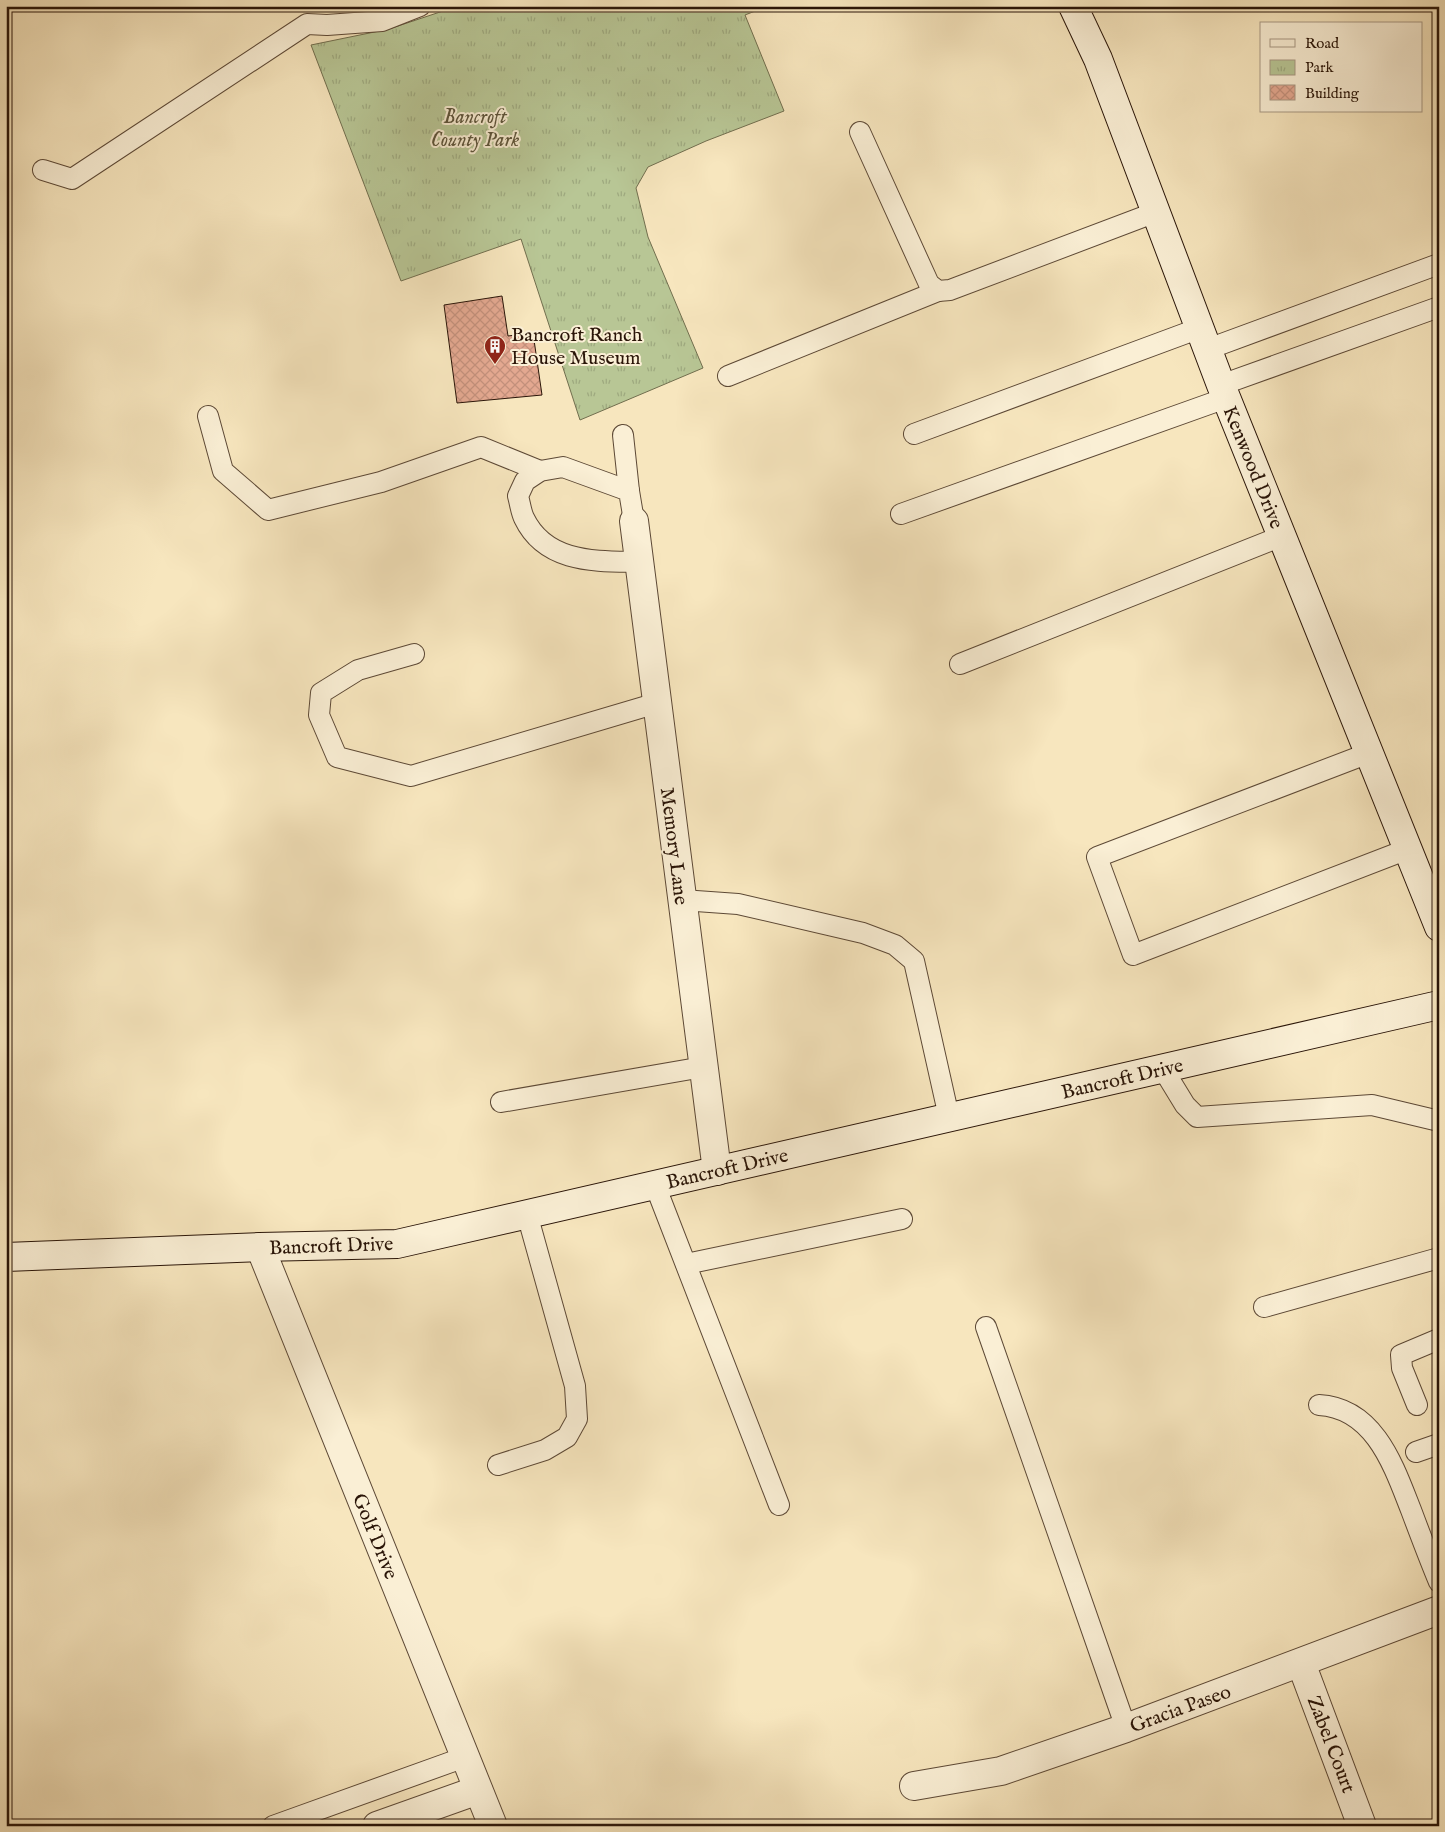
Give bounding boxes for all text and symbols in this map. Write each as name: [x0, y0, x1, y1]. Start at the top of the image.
legend: [1260, 22, 1422, 112]
text: Road: [1305, 34, 1340, 53]
text: Park: [1305, 58, 1335, 77]
text: Building: [1305, 84, 1360, 103]
park label: Bancroft County Park: [431, 105, 519, 153]
place label: Bancroft Ranch House Museum: [511, 323, 643, 371]
building icon: Bancroft Ranch House Museum: [483, 334, 507, 365]
street label: Kenwood Drive: [1217, 403, 1289, 533]
street label: Memory Lane: [654, 786, 693, 906]
street label: Bancroft Drive: [1059, 1053, 1186, 1106]
street label: Bancroft Drive: [664, 1143, 791, 1196]
street label: Bancroft Drive: [269, 1232, 394, 1261]
street label: Golf Drive: [346, 1490, 403, 1583]
street label: Gracia Paseo: [1126, 1679, 1235, 1739]
street label: Zabel Court: [1301, 1692, 1361, 1797]

